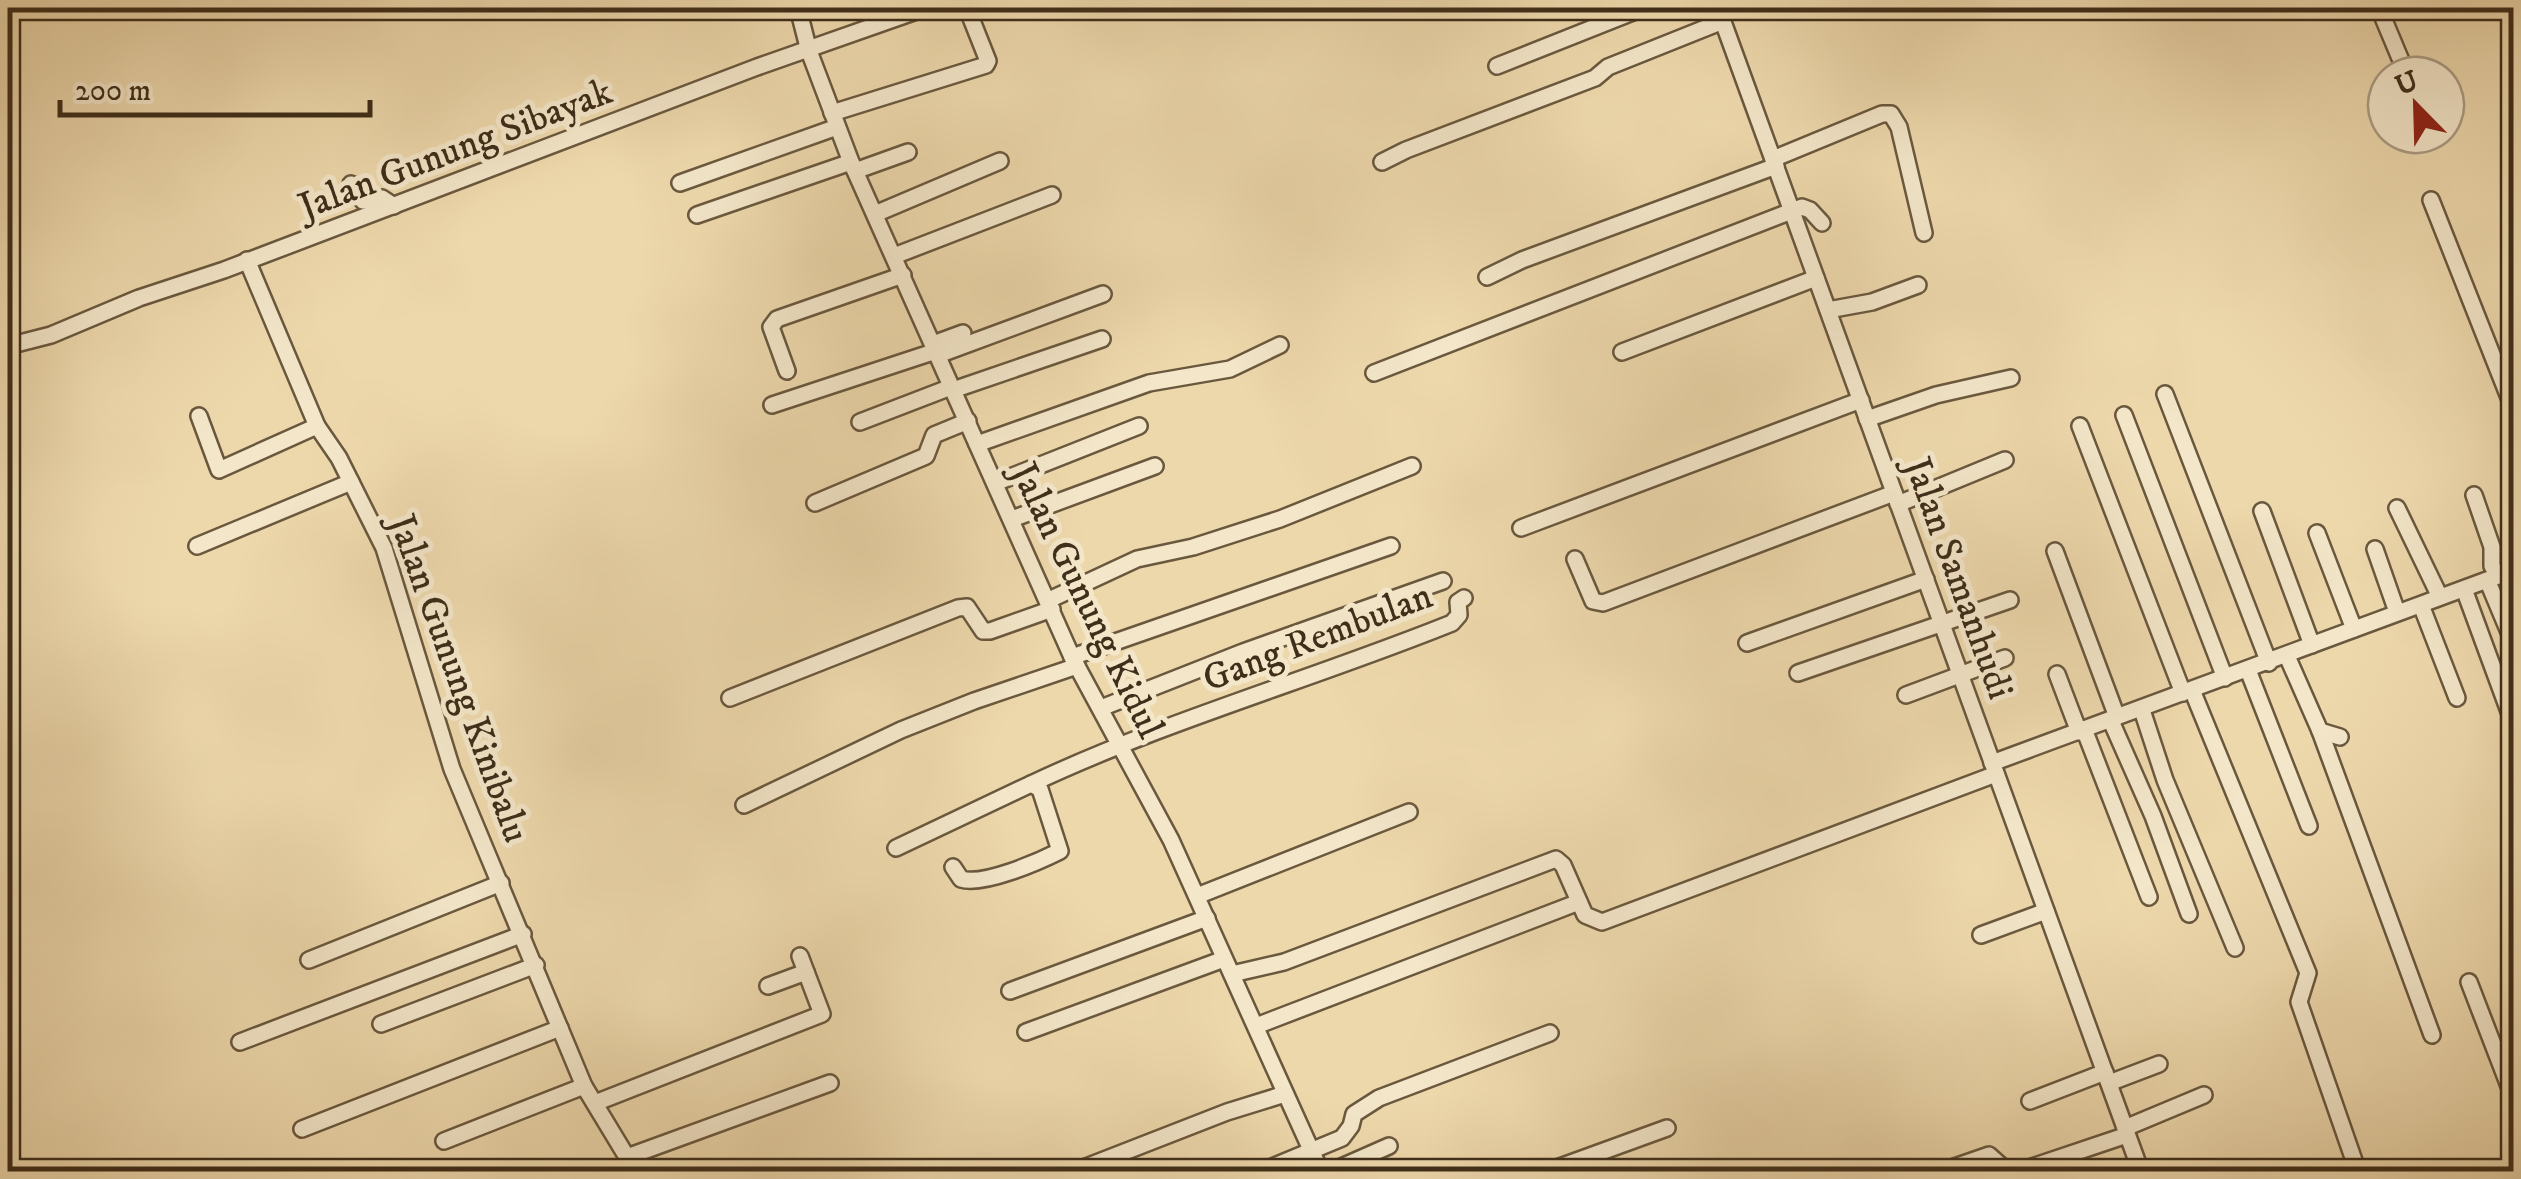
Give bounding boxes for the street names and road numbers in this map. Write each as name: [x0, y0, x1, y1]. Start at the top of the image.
street label: Jalan Gunung Sibayak: [289, 68, 619, 233]
street label: Jalan Samanhudi: [1891, 449, 2024, 706]
street label: Jalan Gunung Kidul: [997, 453, 1174, 747]
street label: Jalan Gunung Kinibalu: [376, 505, 540, 849]
street label: Gang Rembulan: [1196, 572, 1439, 704]

